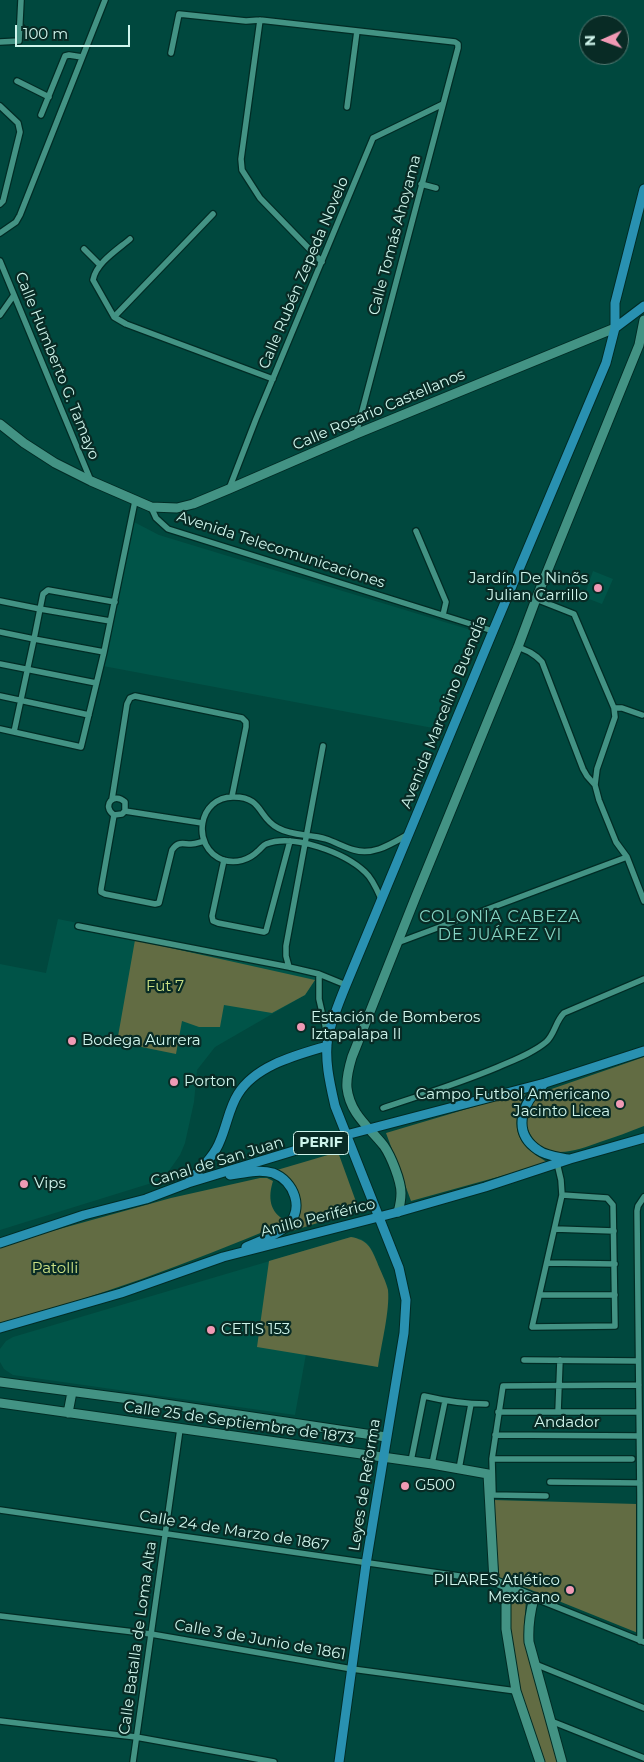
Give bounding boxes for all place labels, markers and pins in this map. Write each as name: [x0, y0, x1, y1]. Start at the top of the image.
place label: Jardín De Ninõs Julian Carrillo: [469, 570, 588, 605]
marker: Jardín De Ninõs Julian Carrillo: [592, 582, 604, 594]
place label: Estación de Bomberos Iztapalapa II: [311, 1009, 480, 1044]
marker: Estación de Bomberos Iztapalapa II: [295, 1021, 307, 1033]
place label: Bodega Aurrera: [82, 1032, 201, 1050]
marker: Bodega Aurrera: [66, 1035, 78, 1047]
place label: Porton: [184, 1073, 236, 1091]
marker: Porton: [168, 1076, 180, 1088]
place label: Campo Futbol Americano Jacinto Licea: [416, 1086, 610, 1121]
marker: Campo Futbol Americano Jacinto Licea: [614, 1098, 626, 1110]
place label: Vips: [34, 1175, 66, 1193]
marker: Vips: [18, 1178, 30, 1190]
place label: CETIS 153: [221, 1321, 290, 1339]
marker: CETIS 153: [205, 1324, 217, 1336]
place label: G500: [415, 1477, 455, 1495]
marker: G500: [399, 1480, 411, 1492]
place label: PILARES Atlético Mexicano: [434, 1572, 560, 1607]
marker: PILARES Atlético Mexicano: [564, 1584, 576, 1596]

